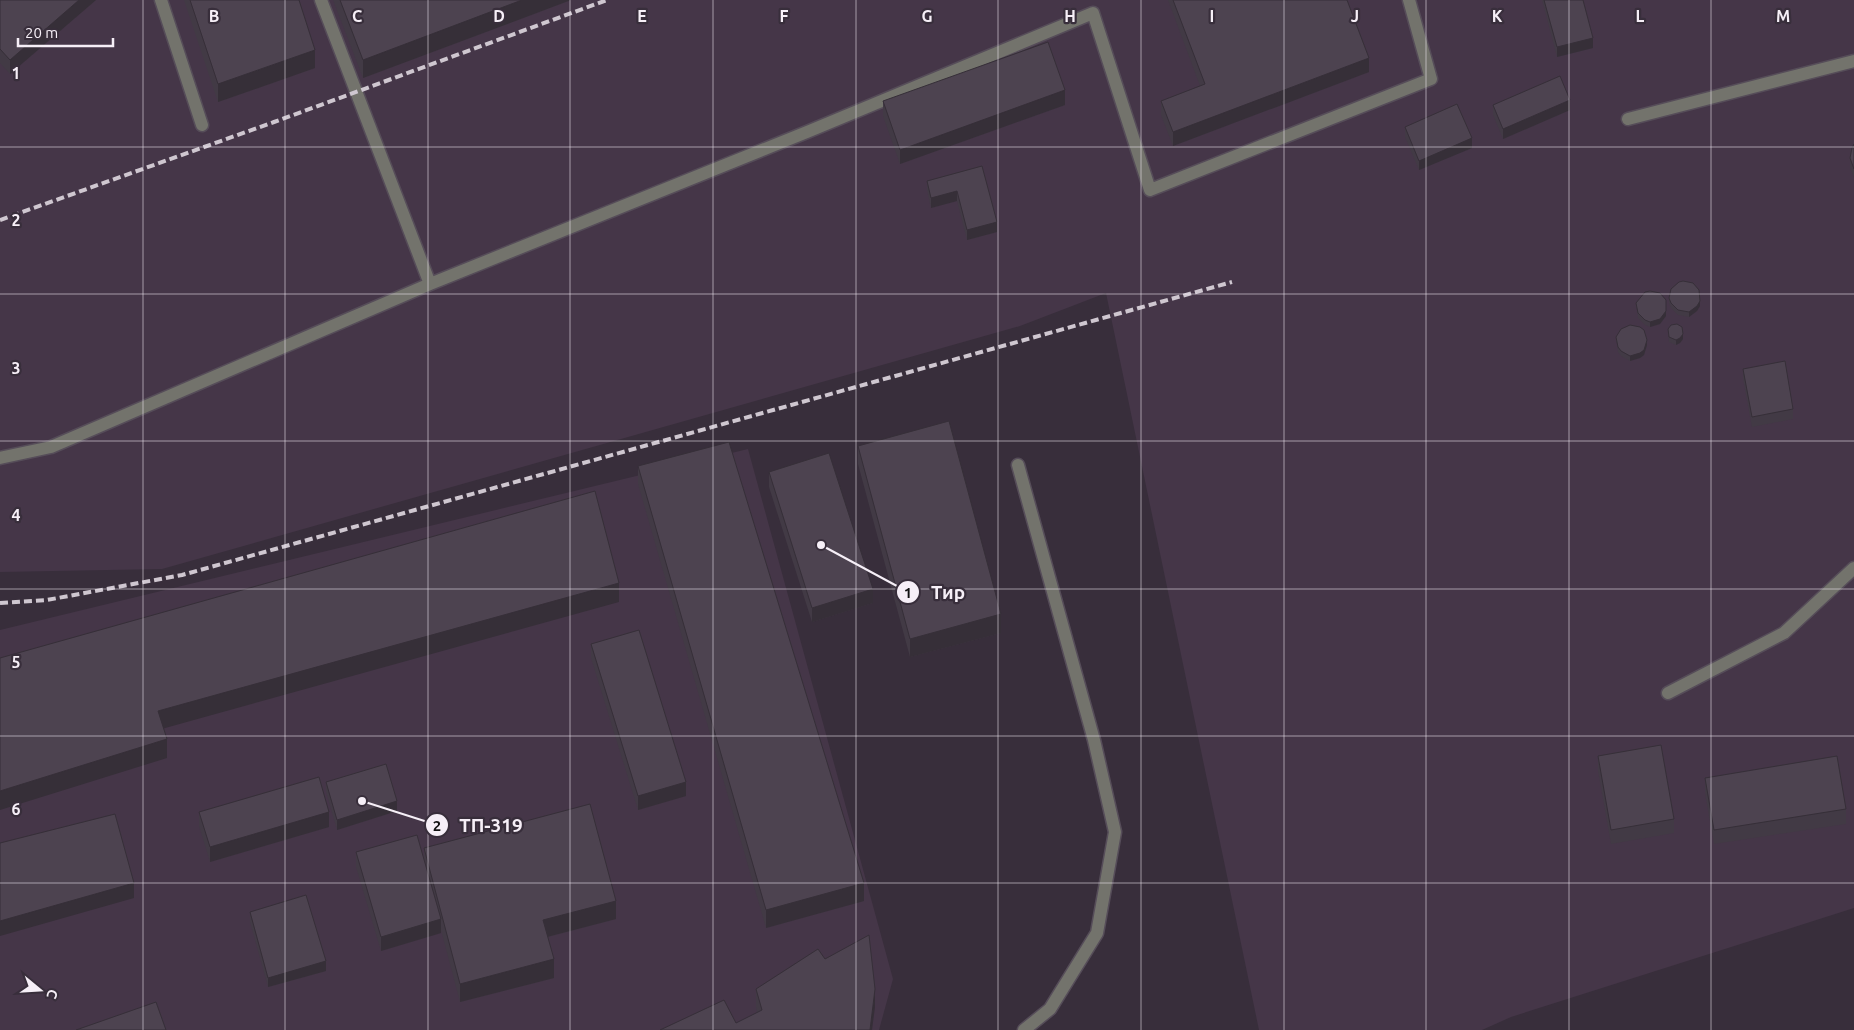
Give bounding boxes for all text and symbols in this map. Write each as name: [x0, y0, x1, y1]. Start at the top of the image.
text: B: [209, 7, 219, 25]
text: C: [352, 7, 362, 25]
text: D: [493, 7, 505, 25]
text: E: [637, 7, 647, 25]
text: F: [780, 7, 789, 25]
text: G: [921, 7, 933, 25]
text: H: [1064, 7, 1076, 25]
text: I: [1210, 7, 1214, 25]
text: J: [1351, 7, 1359, 25]
text: K: [1492, 7, 1503, 25]
text: L: [1636, 7, 1645, 25]
text: M: [1776, 7, 1790, 25]
scale bar: [18, 15, 112, 47]
text: 20 m: [25, 24, 58, 41]
text: 1: [11, 64, 21, 82]
text: 2: [11, 211, 21, 229]
text: 3: [11, 359, 21, 377]
text: 4: [11, 506, 21, 524]
callout: Тир: [896, 575, 975, 609]
text: Тир: [931, 581, 965, 603]
text: 1: [904, 584, 912, 601]
text: 5: [11, 653, 21, 671]
text: 6: [11, 800, 21, 818]
callout: ТП-319: [424, 808, 532, 842]
text: ТП-319: [459, 814, 523, 836]
text: 2: [433, 817, 441, 834]
north arrow: [15, 965, 65, 1015]
text: С: [43, 987, 61, 1001]

